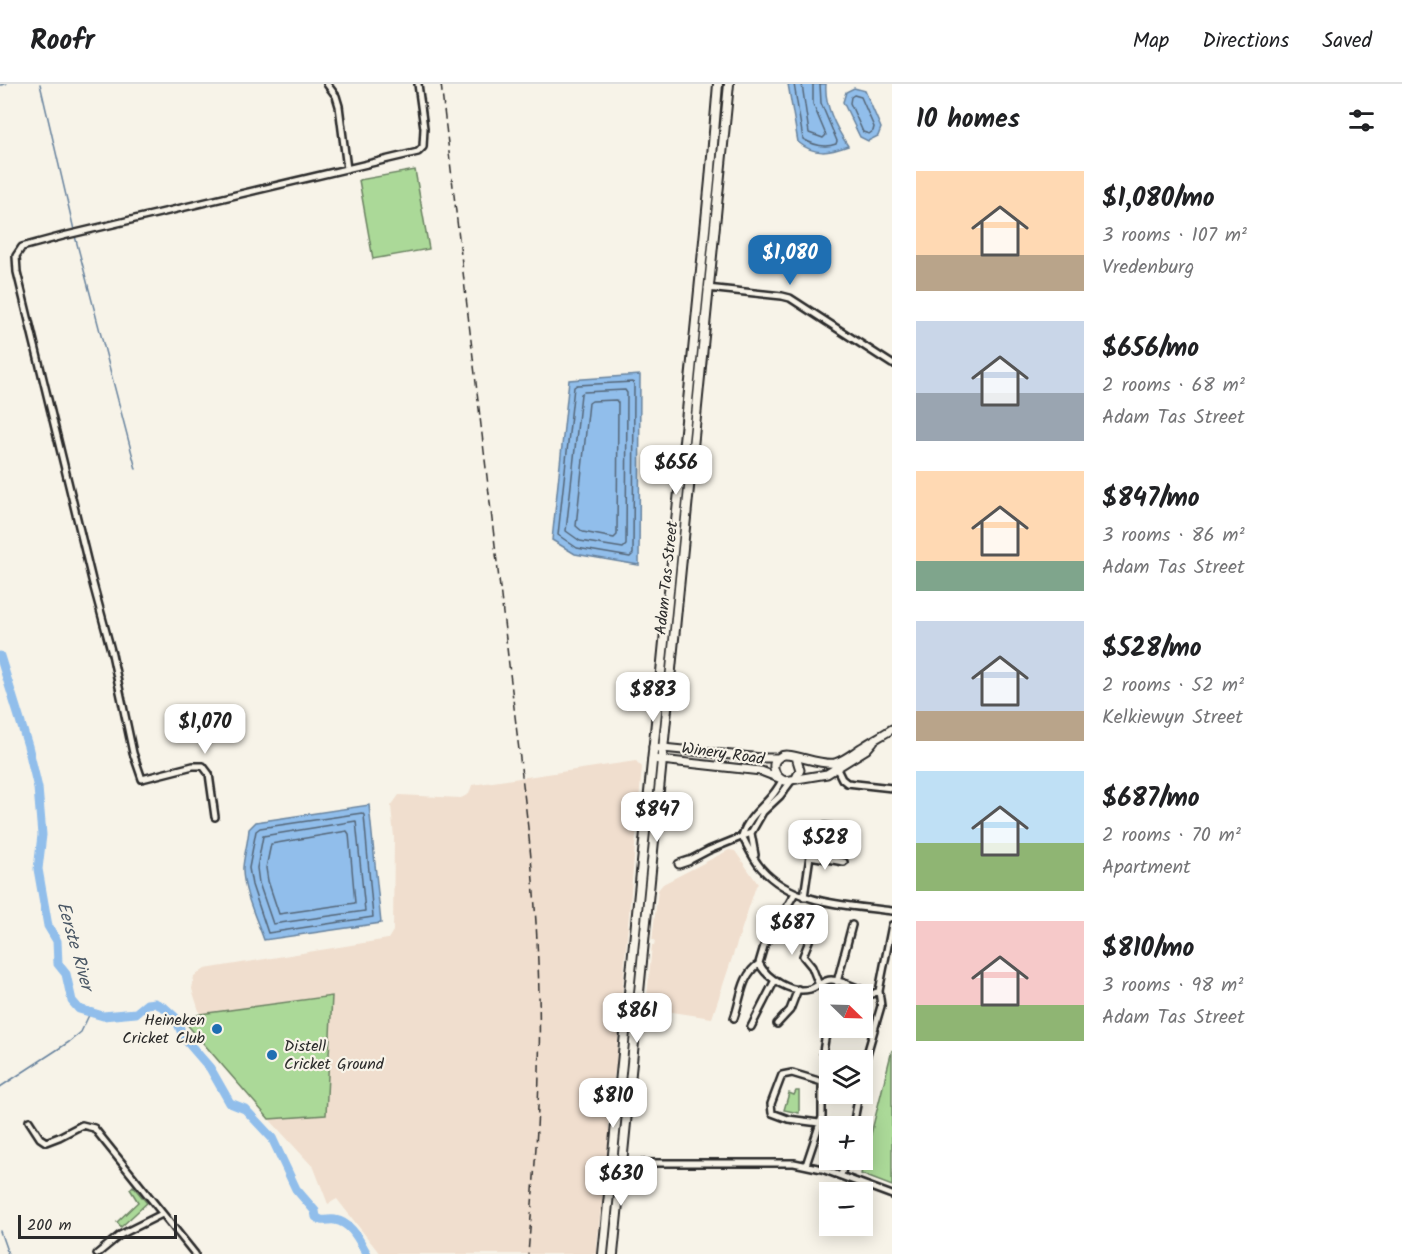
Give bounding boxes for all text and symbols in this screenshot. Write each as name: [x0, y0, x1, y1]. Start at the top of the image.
text: Roofr: [30, 19, 95, 64]
text: Map: [1133, 25, 1169, 58]
text: Directions: [1202, 25, 1289, 58]
text: Saved: [1322, 25, 1372, 58]
text: 10 homes: [916, 99, 1020, 141]
icon: filters: [1345, 104, 1378, 137]
text: $1,080/mo: [1102, 178, 1215, 220]
icon: home: [964, 195, 1036, 267]
text: 3 rooms · 107 m²: [1102, 220, 1247, 252]
pin: $1,080: [741, 235, 839, 286]
text: $1,080: [762, 238, 818, 270]
text: Vredenburg: [1102, 252, 1194, 284]
text: $656/mo: [1102, 328, 1199, 370]
icon: home: [964, 345, 1036, 417]
text: 2 rooms · 68 m²: [1102, 370, 1245, 402]
text: Adam Tas Street: [1102, 402, 1245, 434]
pin: $656: [640, 445, 712, 496]
text: $656: [654, 448, 698, 480]
text: $847/mo: [1102, 478, 1200, 520]
icon: home: [964, 495, 1036, 567]
street label: Adam Tas Street: [649, 519, 685, 636]
text: 3 rooms · 86 m²: [1102, 520, 1245, 552]
text: Adam Tas Street: [1102, 552, 1245, 584]
text: $528/mo: [1102, 628, 1202, 670]
icon: home: [964, 645, 1036, 717]
text: 2 rooms · 52 m²: [1102, 670, 1244, 702]
pin: $883: [617, 672, 689, 723]
text: $883: [630, 675, 676, 707]
text: Kelkiewyn Street: [1102, 702, 1243, 734]
pin: $1,070: [156, 704, 254, 755]
text: $1,070: [178, 707, 232, 739]
street label: Winery Road: [680, 736, 767, 772]
text: $687/mo: [1102, 778, 1200, 820]
pin: $847: [621, 792, 693, 843]
text: $847: [635, 795, 679, 827]
icon: home: [964, 795, 1036, 867]
pin: $528: [789, 820, 861, 871]
text: 2 rooms · 70 m²: [1102, 820, 1241, 852]
text: $528: [802, 823, 848, 855]
text: Apartment: [1102, 852, 1191, 884]
water label: Eerste River: [48, 898, 102, 998]
pin: $687: [756, 905, 828, 956]
text: $687: [770, 908, 814, 940]
text: $810/mo: [1102, 928, 1194, 970]
icon: home: [964, 945, 1036, 1017]
text: 3 rooms · 98 m²: [1102, 970, 1243, 1002]
north arrow: [819, 984, 873, 1038]
map controls: [819, 984, 873, 1236]
pin: $861: [601, 993, 673, 1044]
text: $861: [617, 996, 657, 1028]
text: Adam Tas Street: [1102, 1002, 1245, 1034]
place label: Heineken Cricket Club: [122, 1008, 206, 1051]
marker: Heineken Cricket Club: [210, 1022, 224, 1036]
place label: Distell Cricket Ground: [284, 1034, 385, 1077]
marker: Distell Cricket Ground: [265, 1048, 279, 1062]
button: layers: [819, 1050, 873, 1104]
pin: $810: [577, 1078, 649, 1129]
text: $810: [593, 1081, 633, 1113]
button: +: [819, 1116, 873, 1170]
pin: $630: [585, 1156, 657, 1207]
text: $630: [599, 1159, 643, 1191]
button: −: [819, 1182, 873, 1236]
scale bar: [18, 1212, 177, 1240]
text: 200 m: [27, 1213, 71, 1238]

